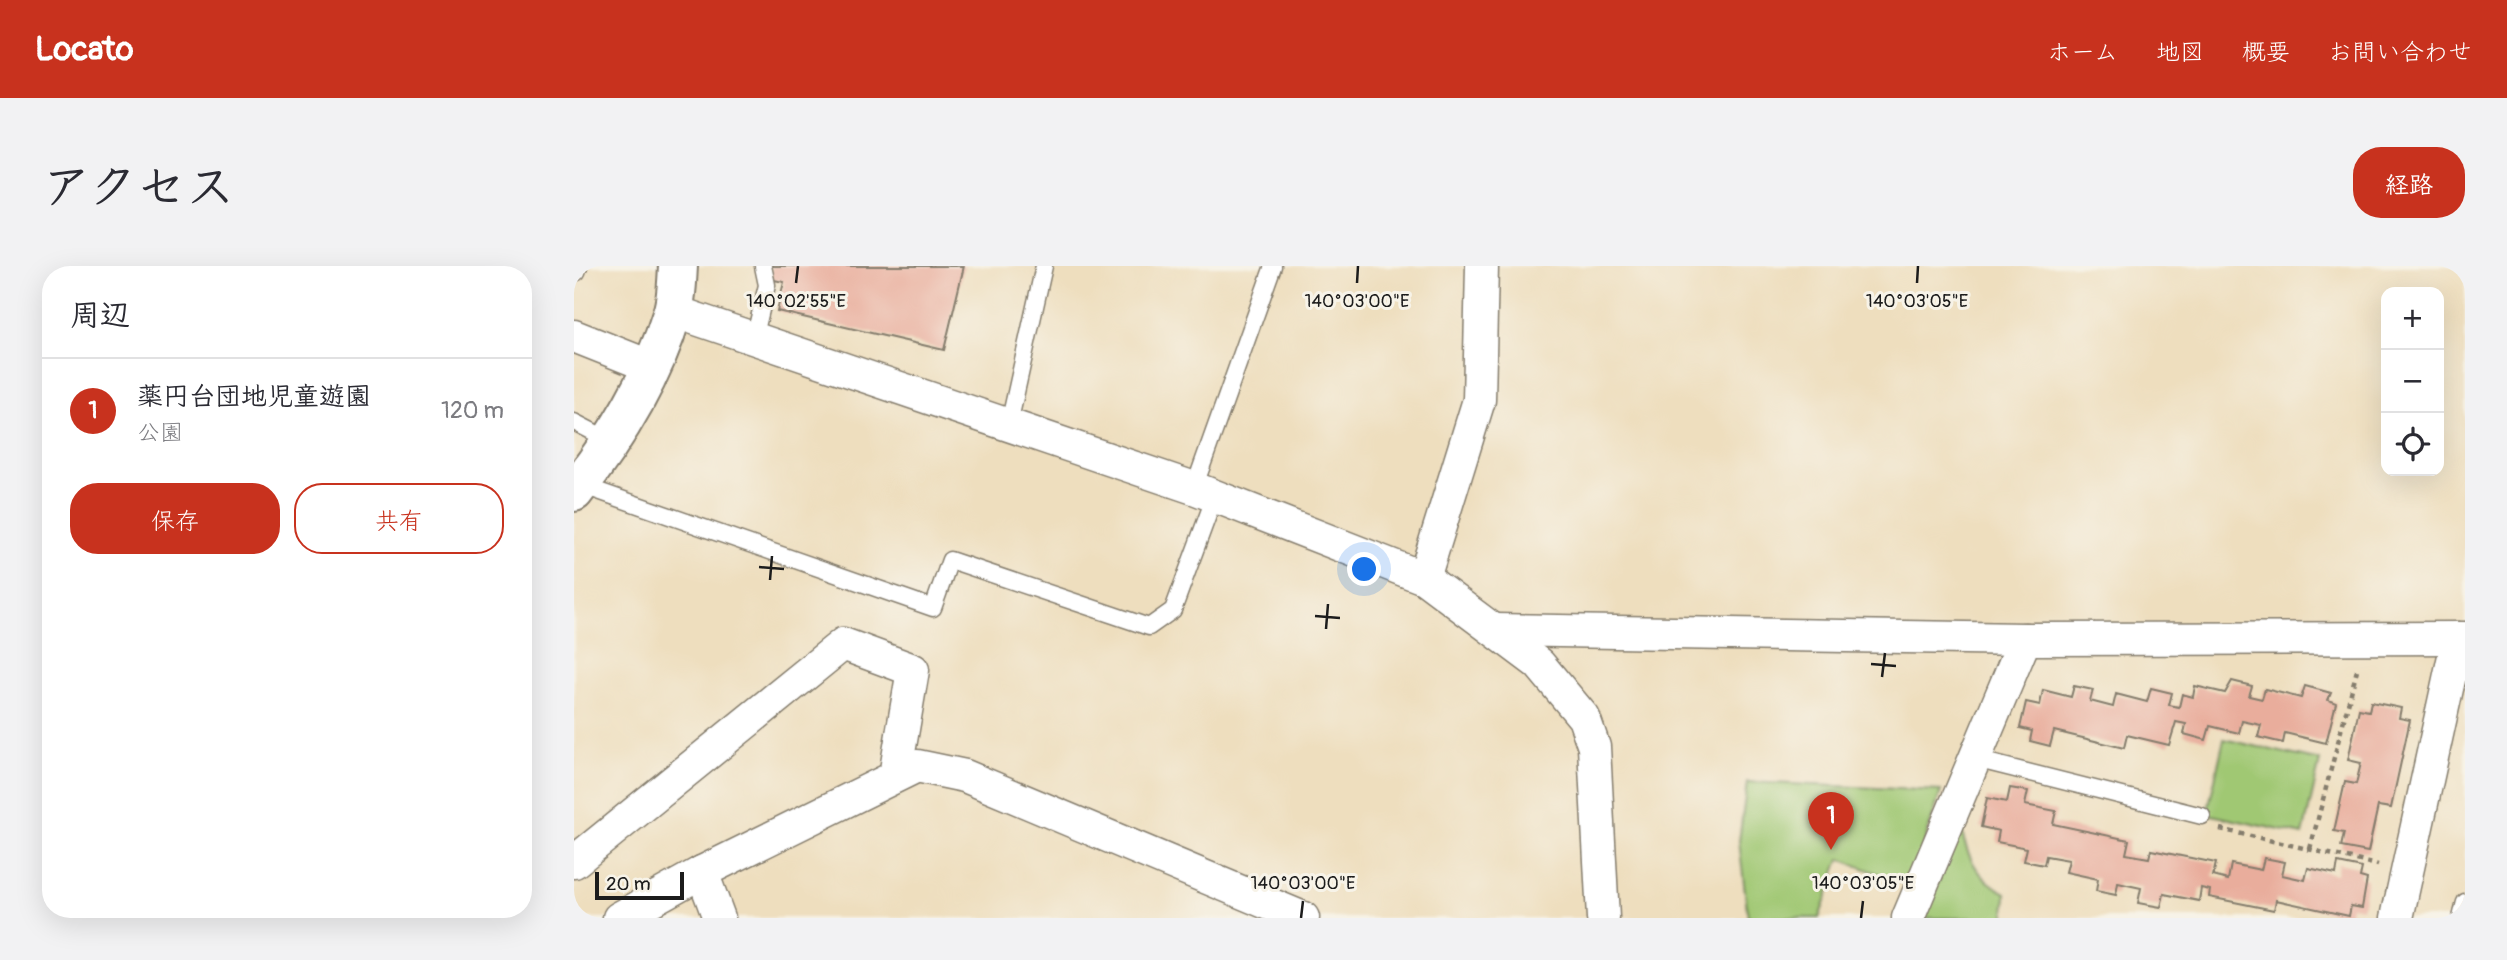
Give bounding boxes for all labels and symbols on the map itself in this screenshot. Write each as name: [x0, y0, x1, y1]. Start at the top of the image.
text: 140°02'55"E: [746, 290, 846, 313]
text: 140°03'00"E: [1305, 290, 1409, 313]
text: 140°03'05"E: [1866, 290, 1968, 313]
your location: [1347, 552, 1381, 586]
pin: 1: [1808, 792, 1854, 850]
scale bar: [595, 869, 684, 901]
text: 140°03'00"E: [1251, 872, 1355, 895]
text: 140°03'05"E: [1812, 872, 1914, 895]

